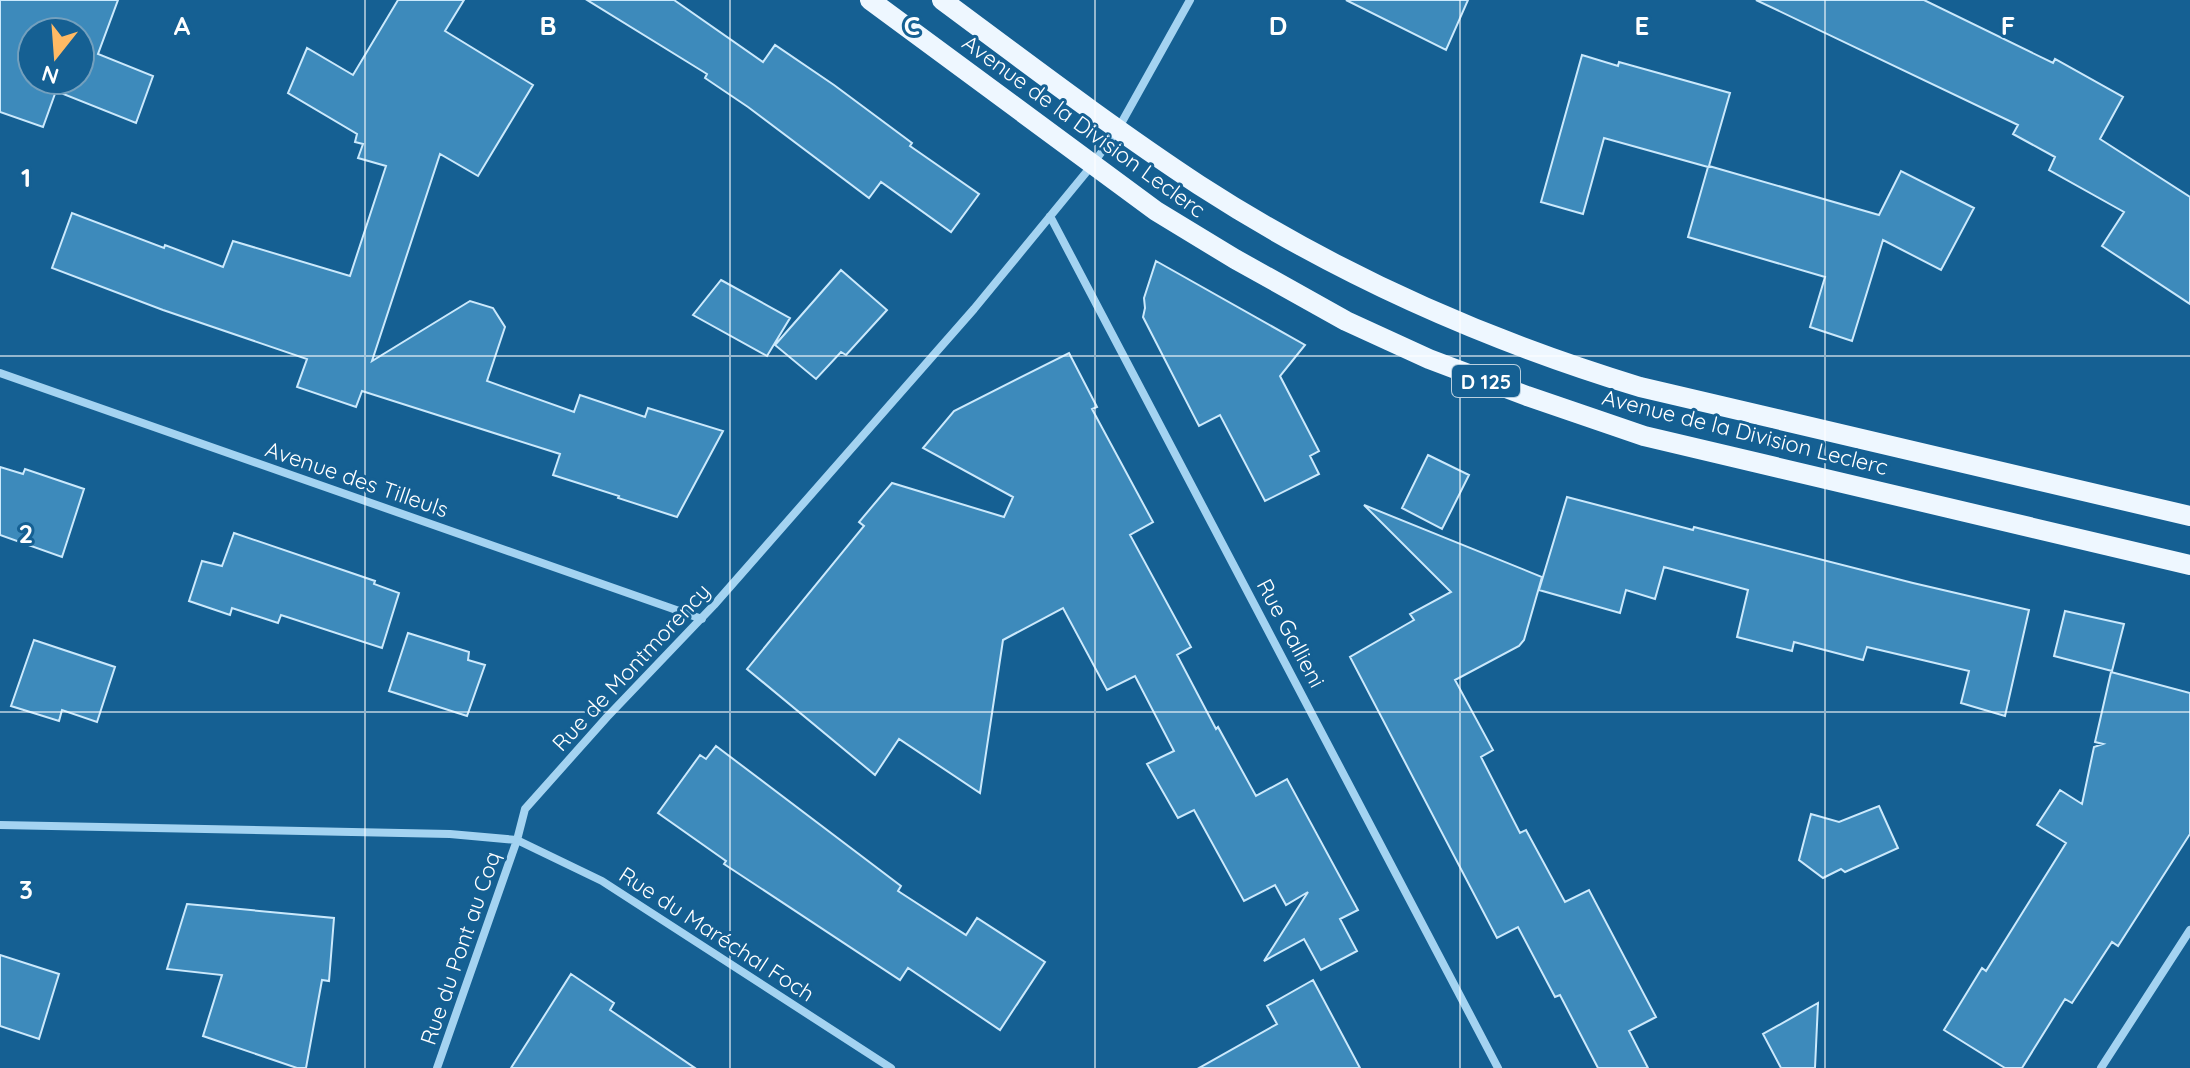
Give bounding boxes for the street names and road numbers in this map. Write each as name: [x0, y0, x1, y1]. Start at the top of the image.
street label: Avenue de la Division Leclerc: [957, 28, 1211, 224]
road number: D 125: [1452, 365, 1520, 397]
street label: Avenue de la Division Leclerc: [1599, 383, 1891, 481]
street label: Avenue des Tilleuls: [262, 435, 452, 523]
street label: Rue Gallieni: [1251, 574, 1331, 692]
street label: Rue de Montmorency: [546, 577, 716, 757]
street label: Rue du Pont au Coq: [414, 848, 506, 1048]
street label: Rue du Maréchal Foch: [614, 860, 820, 1008]

